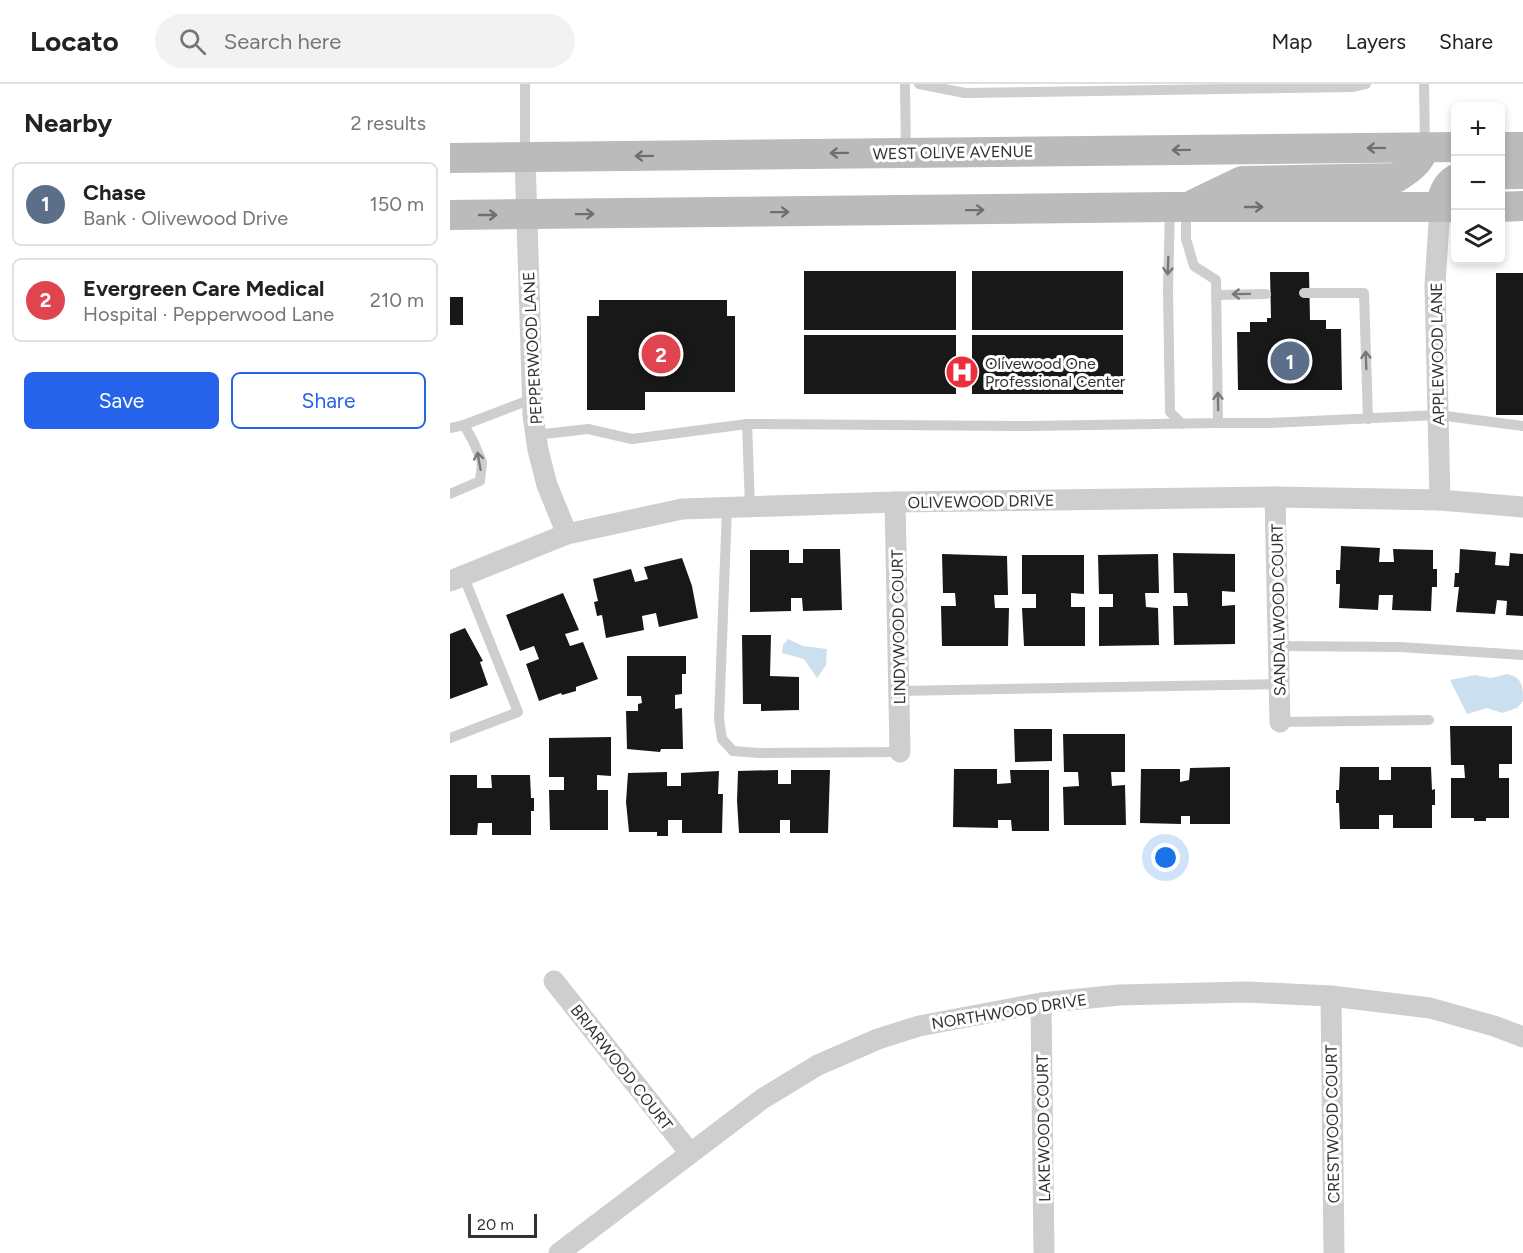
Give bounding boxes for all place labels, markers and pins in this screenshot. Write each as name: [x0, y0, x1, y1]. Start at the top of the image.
pin: 2: [642, 332, 680, 376]
pin: 1: [1270, 338, 1310, 384]
hospital icon: Olivewood One Professional Center: [944, 354, 980, 390]
place label: Olivewood One Professional Center: [985, 354, 1126, 391]

